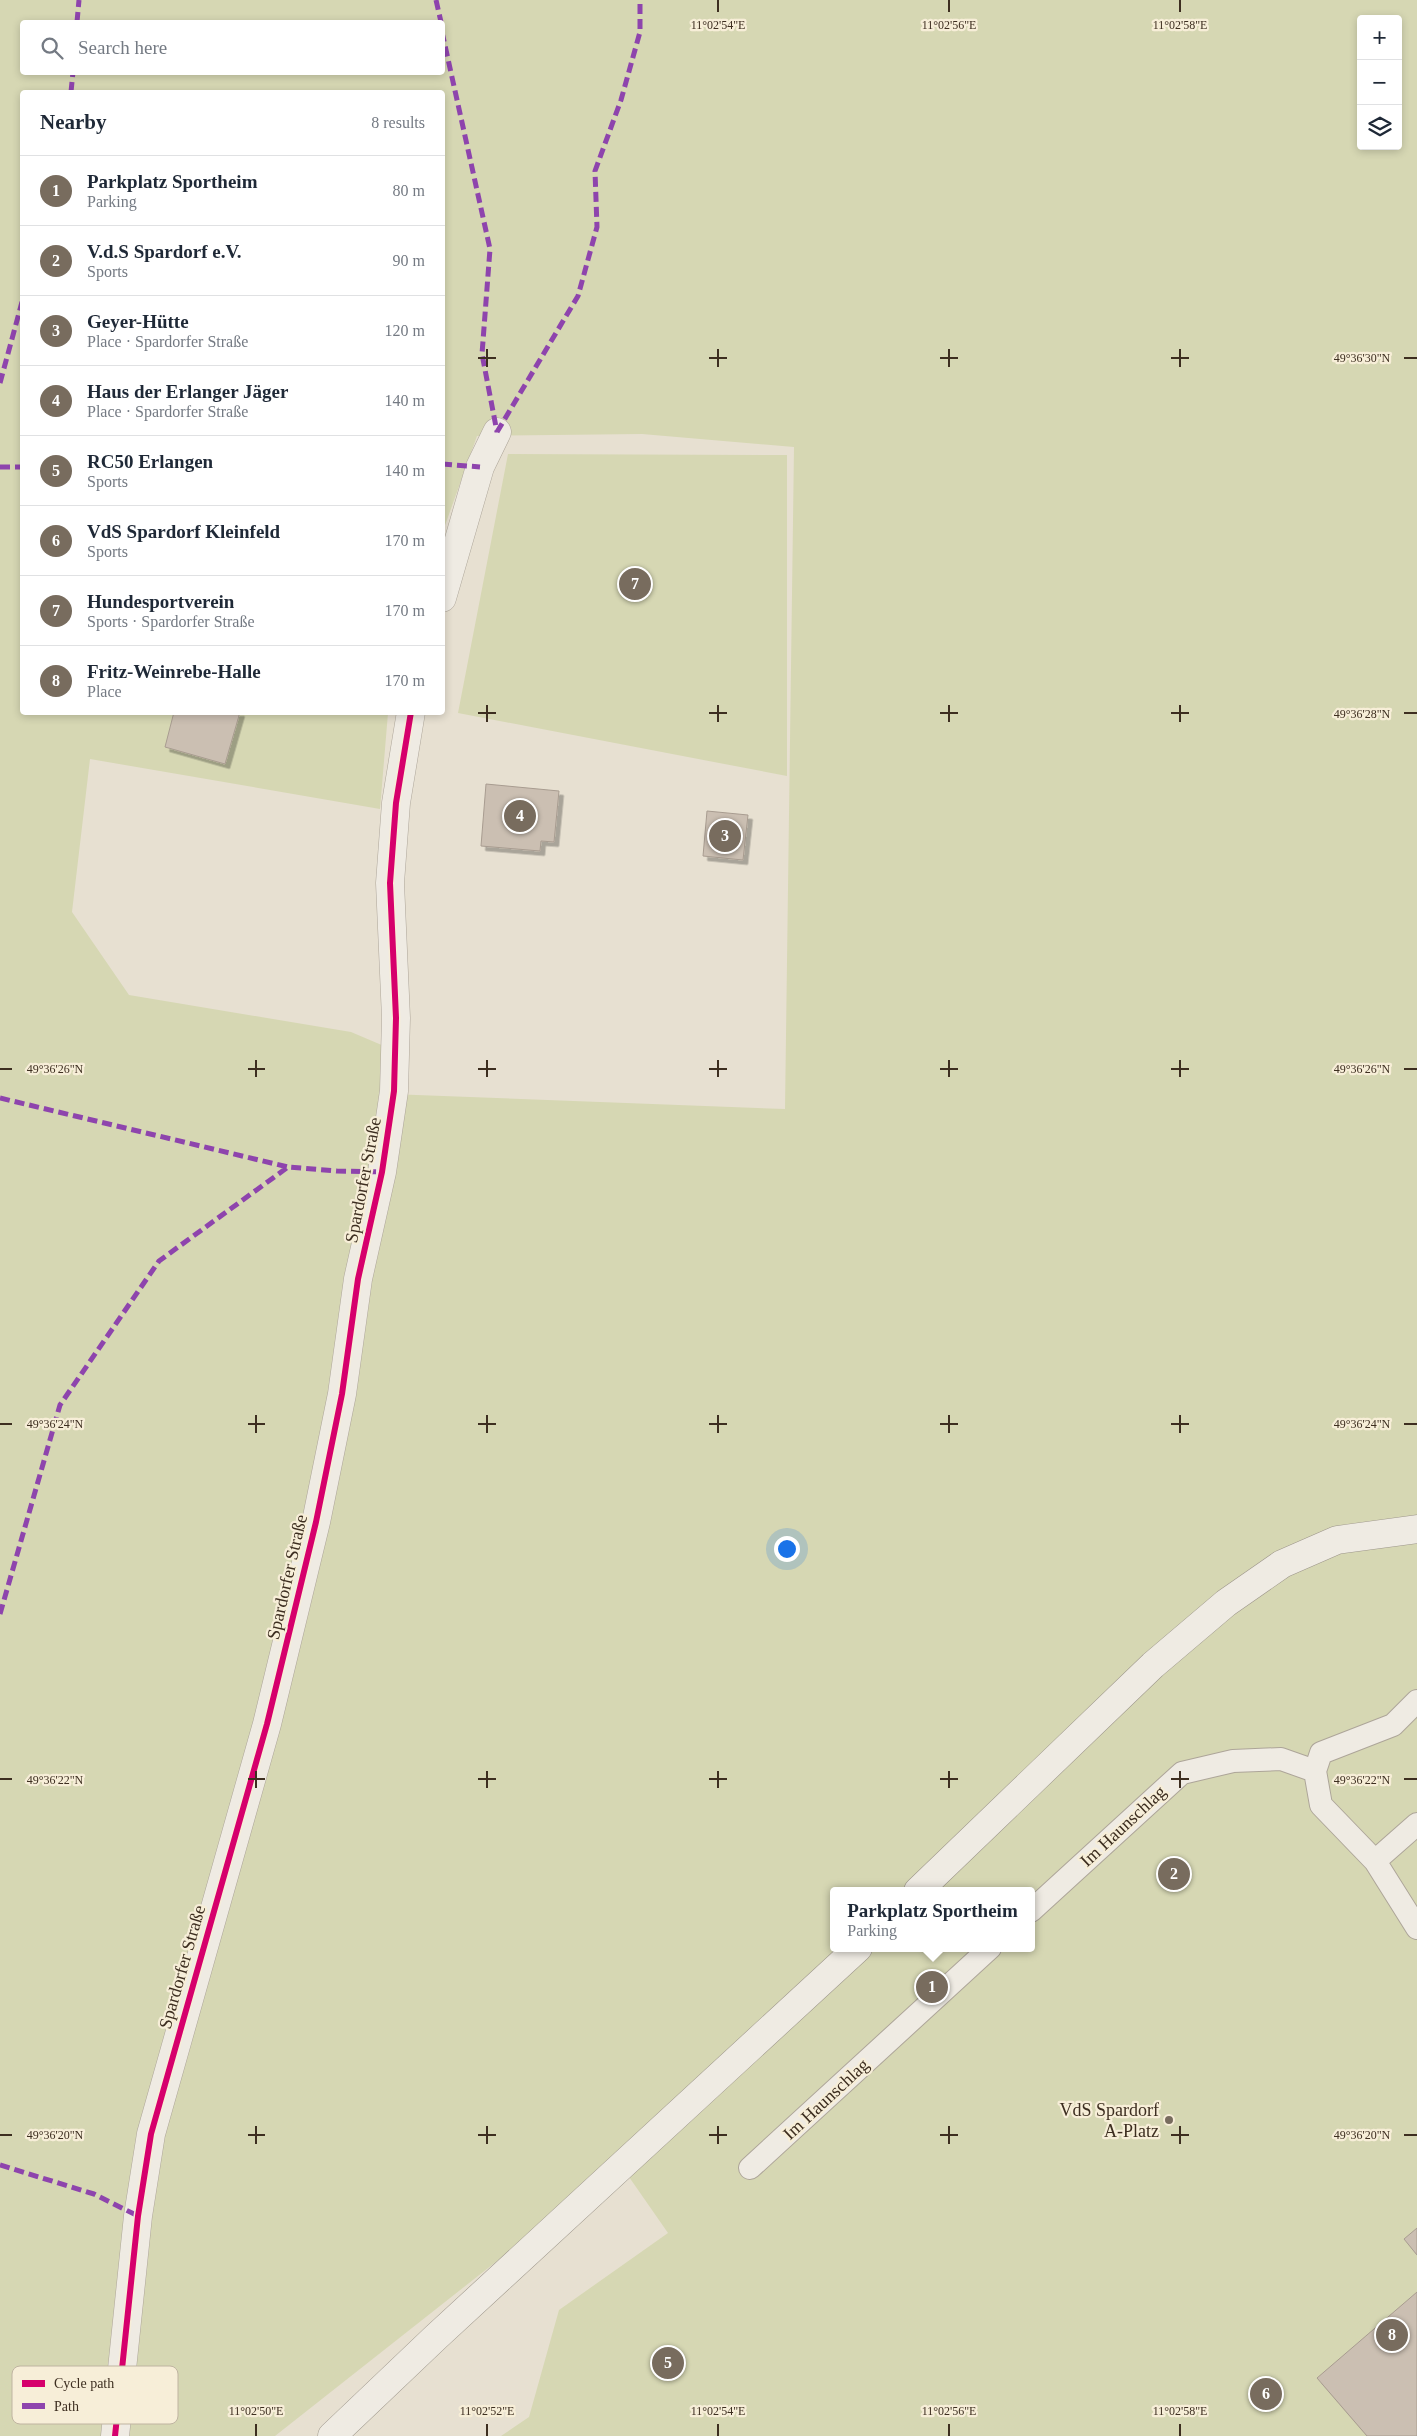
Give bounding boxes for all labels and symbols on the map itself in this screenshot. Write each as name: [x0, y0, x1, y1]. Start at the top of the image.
text: 11°02'54"E: [691, 18, 745, 32]
text: 11°02'56"E: [922, 18, 976, 32]
text: 11°02'58"E: [1153, 18, 1207, 32]
text: 49°36'30"N: [1334, 351, 1391, 365]
pin: 7: [619, 565, 651, 603]
text: 49°36'28"N: [1334, 707, 1391, 721]
pin: 4: [504, 797, 536, 835]
pin: 3: [709, 817, 741, 855]
text: 49°36'26"N: [27, 1062, 84, 1076]
text: 49°36'26"N: [1334, 1062, 1391, 1076]
street label: Spardorfer Straße: [341, 1116, 385, 1244]
text: 49°36'24"N: [27, 1417, 84, 1431]
text: 49°36'24"N: [1334, 1417, 1391, 1431]
street label: Spardorfer Straße: [263, 1513, 311, 1641]
your location: [774, 1536, 800, 1562]
text: 49°36'22"N: [27, 1773, 84, 1787]
text: 49°36'22"N: [1334, 1773, 1391, 1787]
street label: Im Haunschlag: [1076, 1781, 1170, 1871]
pin: 2: [1158, 1855, 1190, 1893]
street label: Spardorfer Straße: [155, 1903, 209, 2031]
pin: 1: [916, 1968, 948, 2006]
street label: Im Haunschlag: [779, 2054, 873, 2144]
place label: VdS Spardorf A-Platz: [1060, 2100, 1159, 2141]
marker: VdS Spardorf A-Platz: [1163, 2114, 1175, 2126]
text: 49°36'20"N: [27, 2128, 84, 2142]
text: 49°36'20"N: [1334, 2128, 1391, 2142]
pin: 8: [1376, 2316, 1408, 2354]
pin: 5: [652, 2344, 684, 2382]
legend: [12, 2366, 178, 2424]
pin: 6: [1250, 2375, 1282, 2413]
text: Cycle path: [54, 2376, 114, 2391]
text: Path: [54, 2399, 79, 2414]
text: 11°02'50"E: [229, 2404, 283, 2418]
text: 11°02'52"E: [460, 2404, 514, 2418]
text: 11°02'54"E: [691, 2404, 745, 2418]
text: 11°02'56"E: [922, 2404, 976, 2418]
text: 11°02'58"E: [1153, 2404, 1207, 2418]

